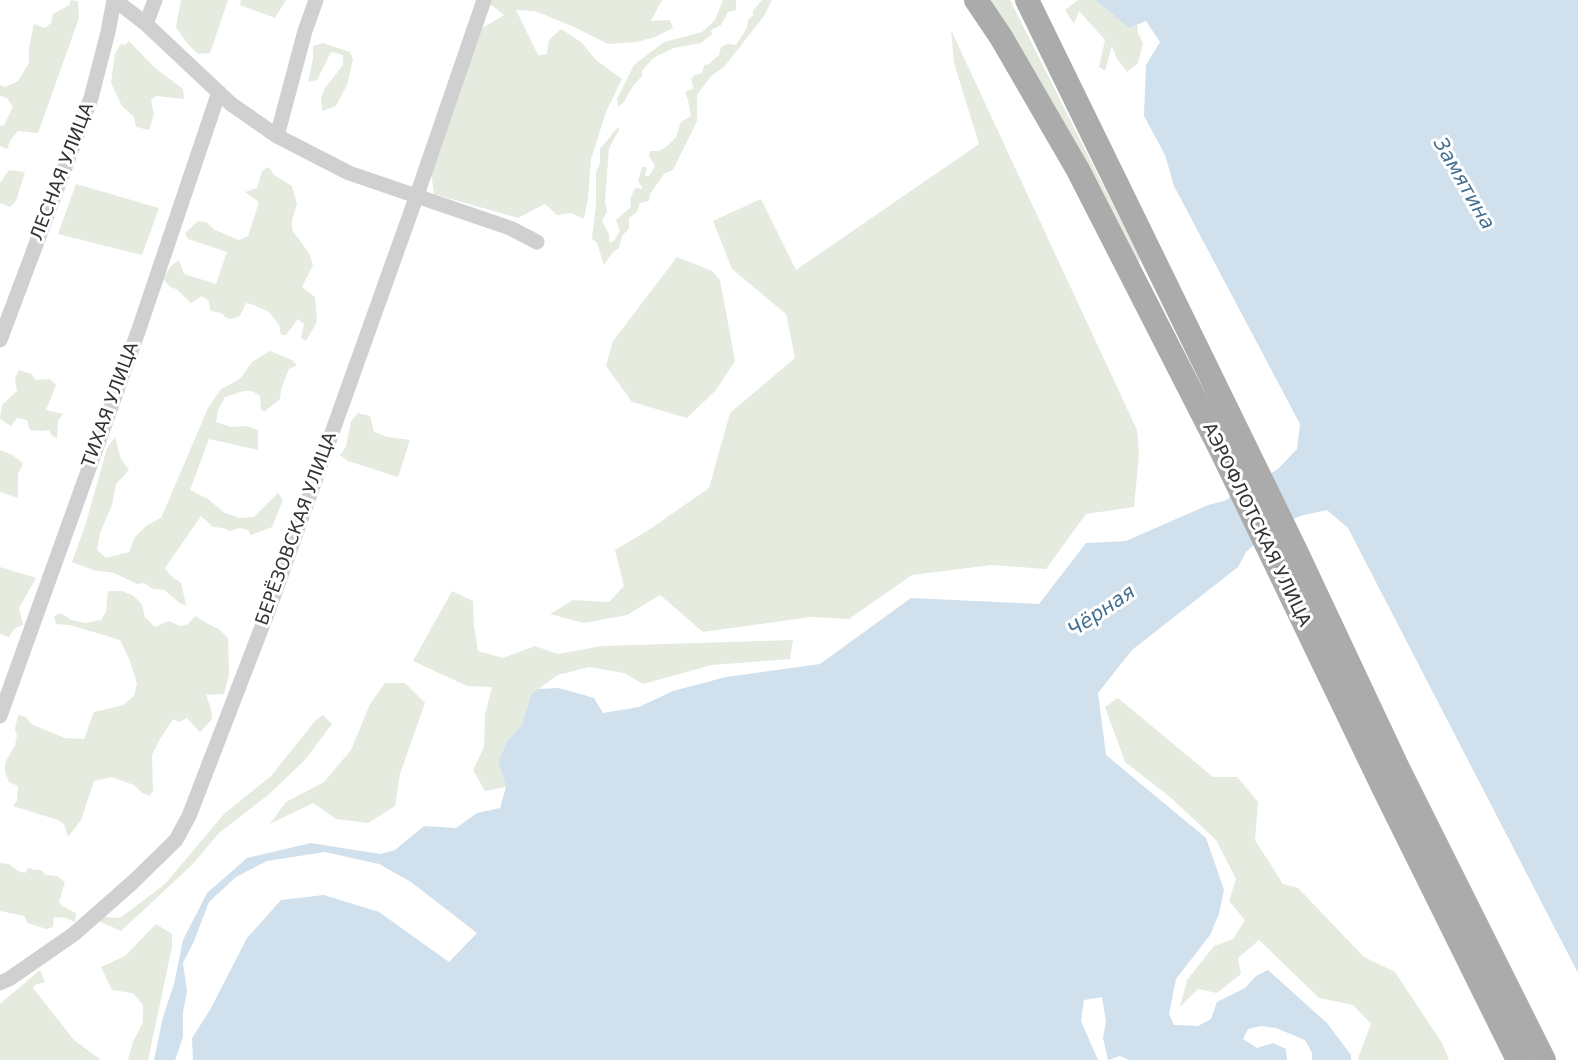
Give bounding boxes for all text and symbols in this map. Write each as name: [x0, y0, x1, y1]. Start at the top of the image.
street label: ЛЕСНАЯ УЛИЦА: [27, 100, 99, 244]
water label: Замятина: [1427, 134, 1499, 234]
street label: ТИХАЯ УЛИЦА: [78, 339, 144, 471]
street label: АЭРОФЛОТСКАЯ УЛИЦА: [1197, 419, 1315, 631]
street label: БЕРЁЗОВСКАЯ УЛИЦА: [252, 429, 342, 629]
water label: Чёрная: [1064, 581, 1140, 643]

